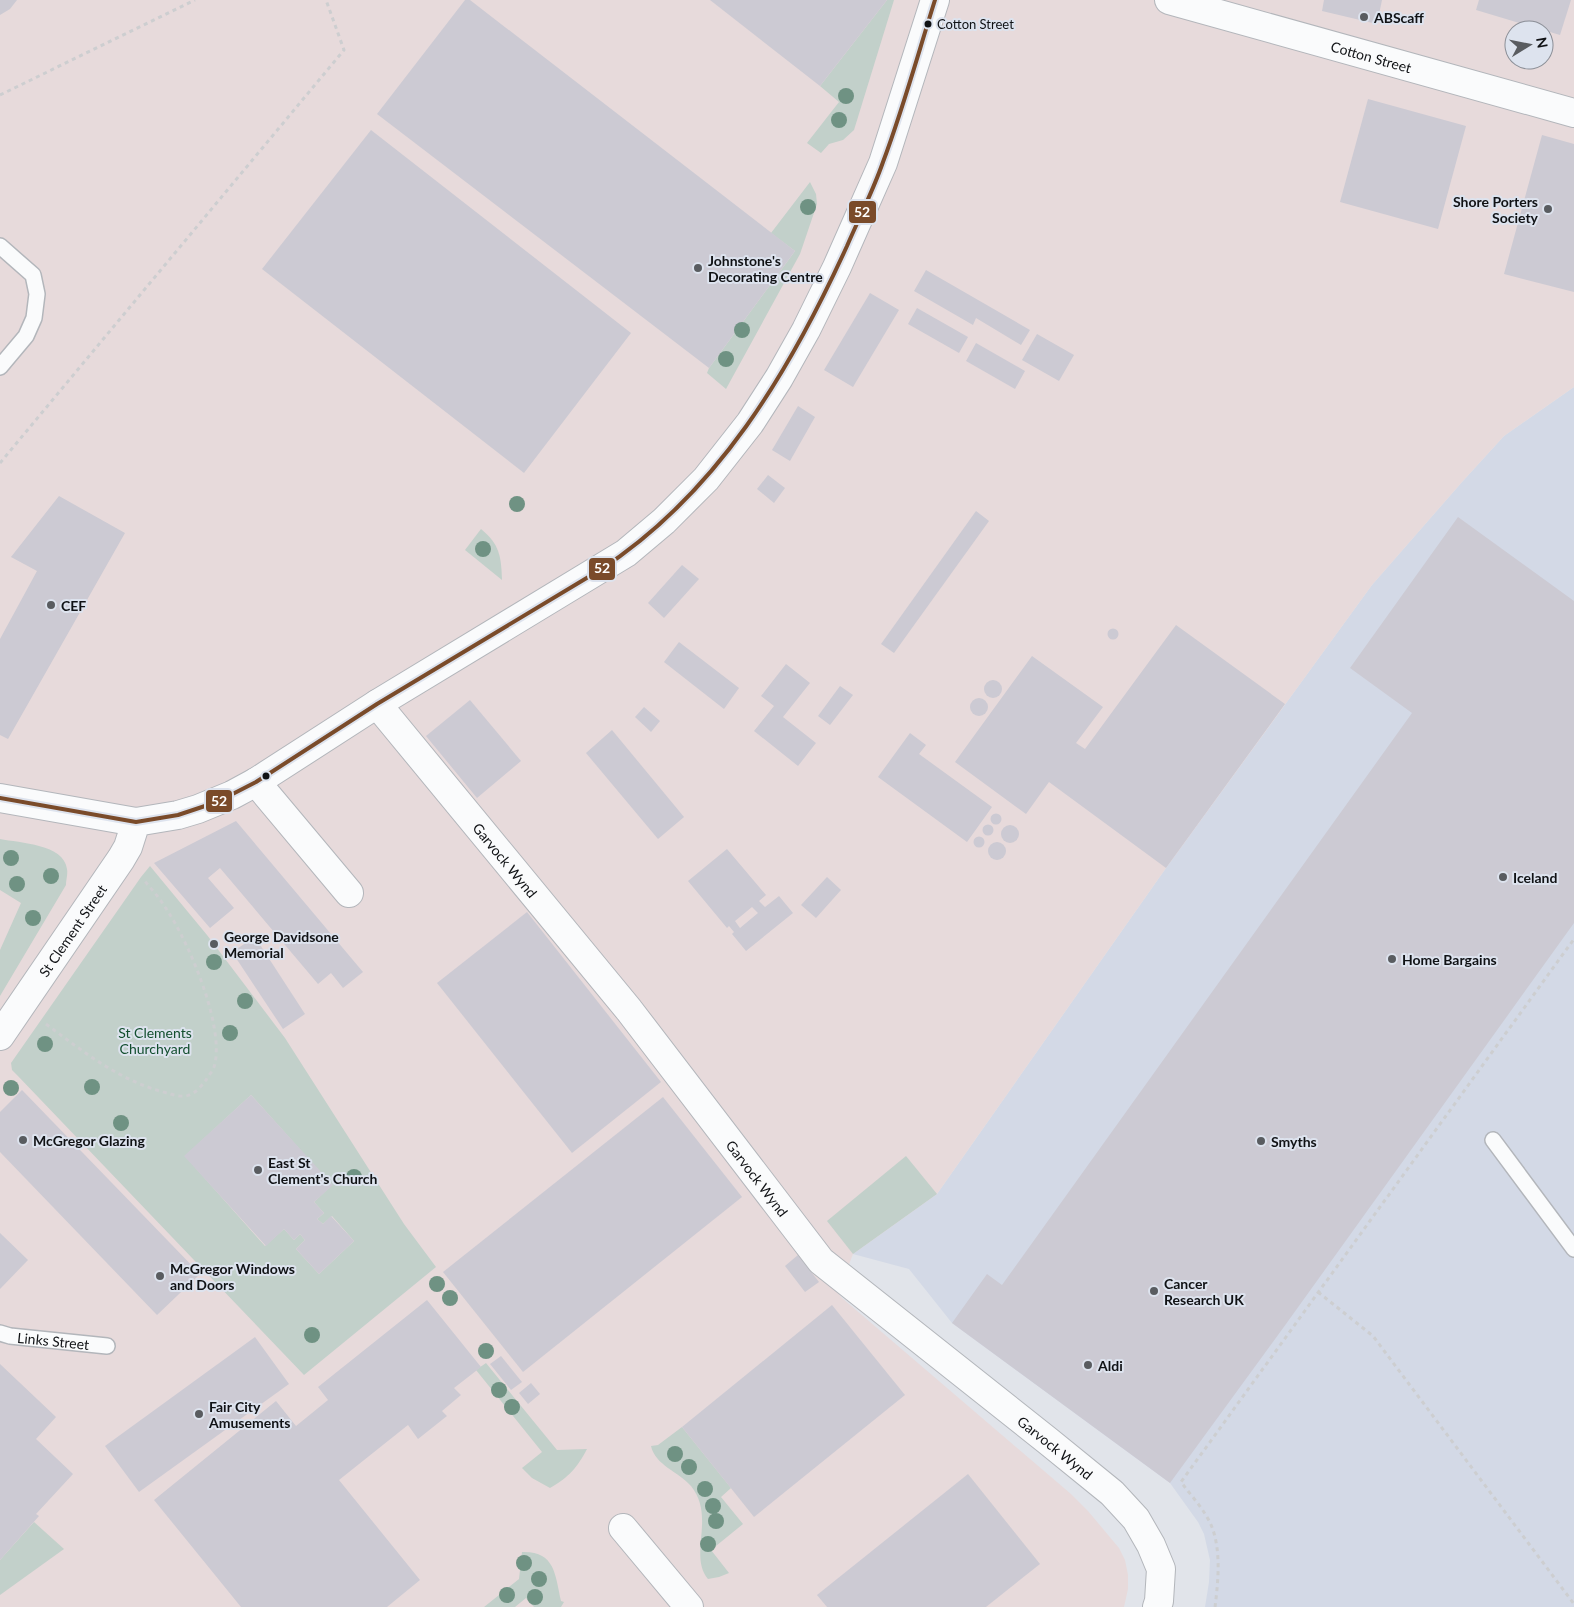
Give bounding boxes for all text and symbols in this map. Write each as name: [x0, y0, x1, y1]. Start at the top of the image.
place label: ABScaff: [1373, 9, 1424, 26]
marker: ABScaff: [1358, 11, 1370, 23]
place label: Cotton Street: [937, 16, 1014, 32]
marker: Cotton Street: [923, 19, 933, 29]
north arrow: [1504, 20, 1554, 70]
text: N: [1533, 36, 1552, 49]
street label: Cotton Street: [1329, 37, 1413, 76]
place label: Shore Porters Society: [1453, 193, 1539, 226]
line badge: 52: [848, 200, 877, 224]
text: 52: [854, 203, 870, 220]
marker: Shore Porters Society: [1542, 203, 1554, 215]
place label: Johnstone's Decorating Centre: [708, 252, 823, 285]
marker: Johnstone's Decorating Centre: [692, 262, 704, 274]
line badge: 52: [588, 557, 616, 581]
text: 52: [594, 559, 610, 576]
place label: CEF: [61, 597, 86, 614]
marker: CEF: [45, 599, 57, 611]
unlabelled marker: [261, 771, 271, 781]
line badge: 52: [205, 789, 233, 813]
text: 52: [211, 792, 227, 809]
street label: Garvock Wynd: [470, 819, 541, 901]
place label: Iceland: [1513, 869, 1558, 886]
marker: Iceland: [1497, 871, 1509, 883]
street label: St Clement Street: [35, 881, 110, 980]
place label: George Davidsone Memorial: [224, 928, 339, 961]
marker: George Davidsone Memorial: [208, 938, 220, 950]
place label: Home Bargains: [1402, 951, 1497, 968]
marker: Home Bargains: [1386, 953, 1398, 965]
park label: St Clements Churchyard: [118, 1024, 192, 1057]
place label: McGregor Glazing: [33, 1132, 145, 1149]
place label: Smyths: [1271, 1133, 1317, 1150]
marker: McGregor Glazing: [17, 1134, 29, 1146]
marker: Smyths: [1255, 1135, 1267, 1147]
street label: Garvock Wynd: [723, 1137, 792, 1220]
place label: East St Clement's Church: [268, 1154, 378, 1187]
marker: East St Clement's Church: [252, 1164, 264, 1176]
place label: McGregor Windows and Doors: [170, 1260, 295, 1293]
marker: McGregor Windows and Doors: [154, 1270, 166, 1282]
place label: Cancer Research UK: [1164, 1275, 1244, 1308]
marker: Cancer Research UK: [1148, 1285, 1160, 1297]
street label: Links Street: [17, 1328, 90, 1353]
place label: Aldi: [1097, 1357, 1123, 1374]
marker: Aldi: [1082, 1359, 1094, 1371]
place label: Fair City Amusements: [208, 1398, 290, 1431]
marker: Fair City Amusements: [193, 1408, 205, 1420]
street label: Garvock Wynd: [1015, 1412, 1097, 1483]

